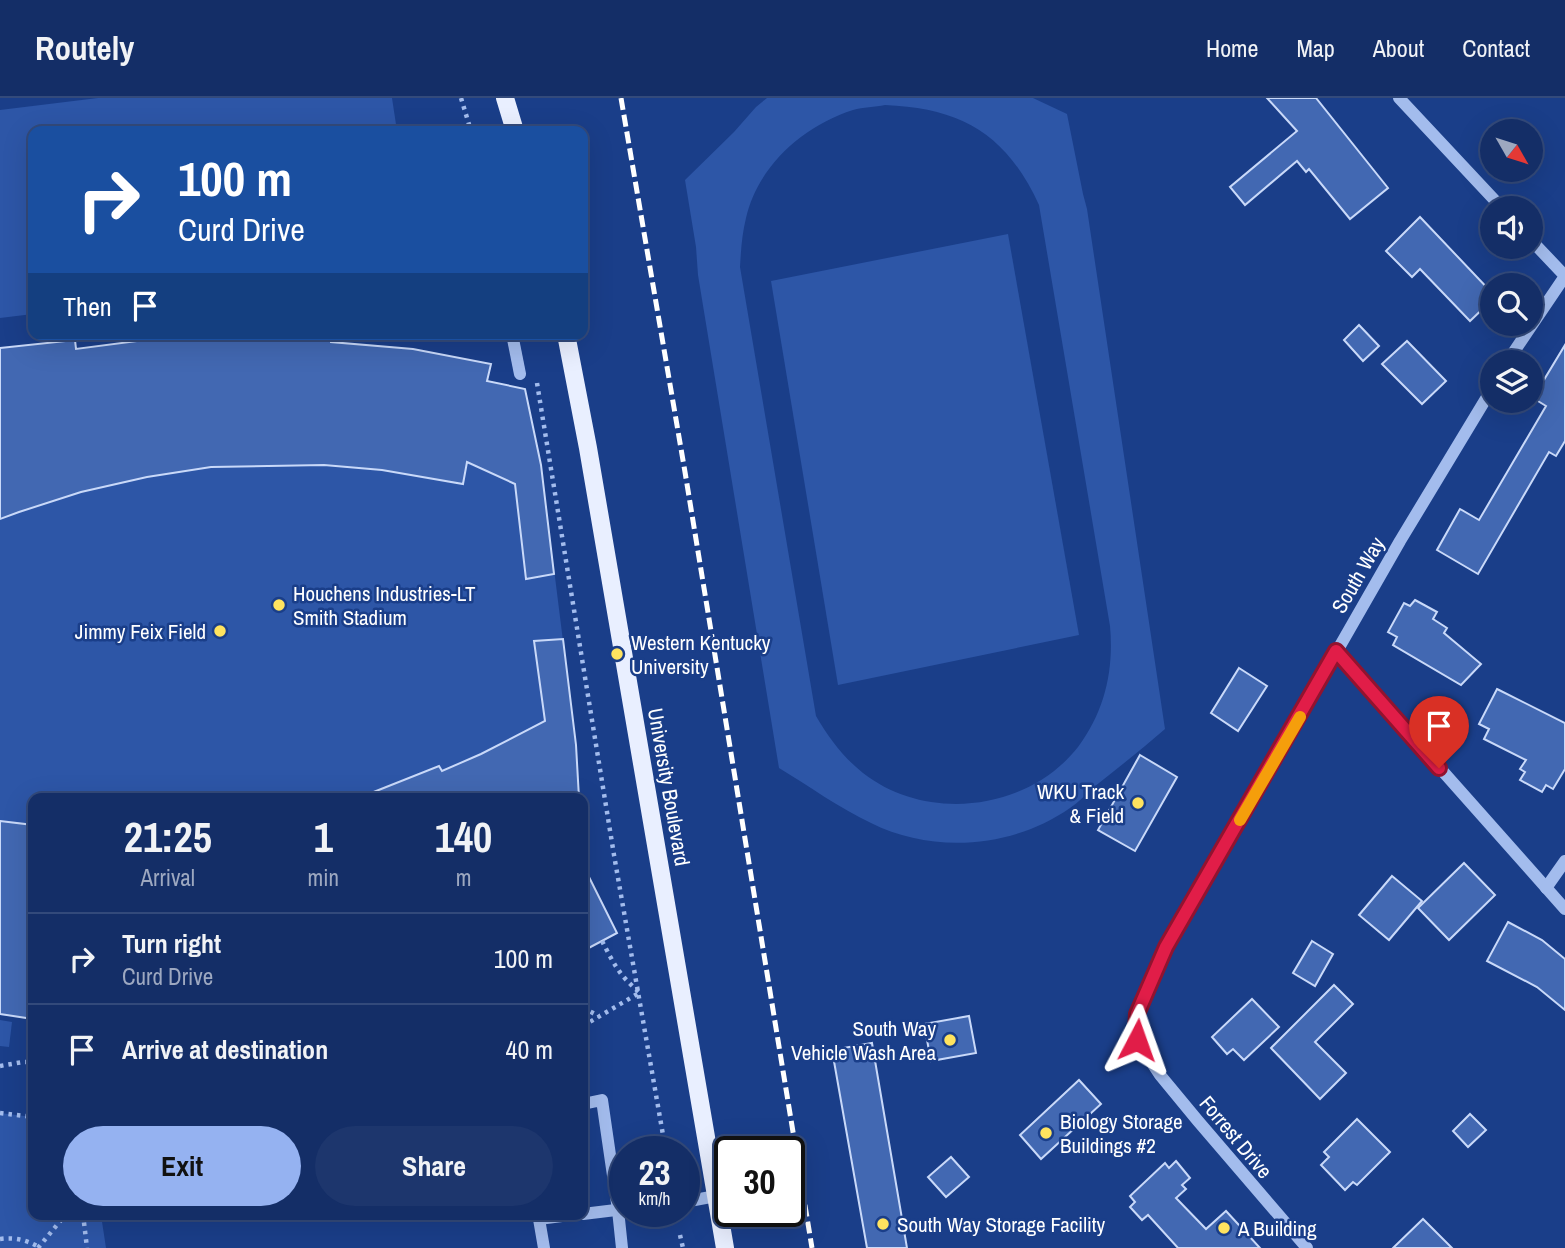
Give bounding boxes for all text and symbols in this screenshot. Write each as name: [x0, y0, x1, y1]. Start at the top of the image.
text: Routely: [35, 26, 134, 70]
text: Home: [1206, 32, 1258, 64]
text: Map: [1296, 32, 1335, 64]
text: About: [1373, 32, 1424, 64]
text: Contact: [1462, 32, 1530, 64]
north arrow: [1480, 119, 1544, 182]
map controls: [1480, 119, 1543, 413]
text: 100 m: [178, 145, 292, 211]
icon: right: [63, 154, 154, 245]
button: sound: [1480, 196, 1543, 259]
text: Curd Drive: [178, 208, 305, 251]
button: search: [1480, 273, 1543, 336]
icon: arrive: [126, 287, 164, 325]
text: Then: [63, 289, 112, 324]
button: layers: [1480, 350, 1543, 413]
street label: South Way: [1325, 531, 1392, 618]
place label: Houchens Industries-LT Smith Stadium: [293, 579, 476, 632]
marker: Houchens Industries-LT Smith Stadium: [271, 597, 287, 613]
place label: Jimmy Feix Field: [75, 617, 206, 646]
marker: Jimmy Feix Field: [212, 623, 228, 639]
place label: Western Kentucky University: [631, 628, 771, 681]
marker: Western Kentucky University: [609, 646, 625, 662]
pin: [1409, 696, 1469, 768]
street label: University Boulevard: [641, 706, 697, 868]
icon: arrive: [1420, 707, 1458, 745]
place label: WKU Track & Field: [1037, 777, 1124, 830]
marker: WKU Track & Field: [1130, 795, 1146, 811]
text: 21:25: [124, 809, 212, 865]
text: 1: [314, 809, 333, 865]
text: 140: [435, 809, 492, 865]
text: Arrival: [141, 862, 195, 893]
text: min: [308, 862, 339, 893]
text: m: [456, 862, 471, 893]
text: Turn right: [122, 926, 221, 961]
icon: right: [63, 940, 101, 978]
text: 100 m: [494, 941, 553, 976]
text: Curd Drive: [122, 961, 213, 992]
position arrow: [1100, 1003, 1174, 1077]
place label: South Way Vehicle Wash Area: [791, 1014, 936, 1067]
icon: arrive: [63, 1031, 101, 1069]
text: Arrive at destination: [122, 1032, 328, 1067]
text: 40 m: [506, 1032, 553, 1067]
marker: South Way Vehicle Wash Area: [942, 1032, 958, 1048]
street label: Forrest Drive: [1193, 1090, 1279, 1184]
place label: Biology Storage Buildings #2: [1060, 1107, 1183, 1160]
marker: Biology Storage Buildings #2: [1038, 1125, 1054, 1141]
button: Exit: [63, 1126, 301, 1206]
button: Share: [315, 1126, 553, 1206]
speed limit sign: 30: [714, 1136, 805, 1227]
text: 23: [639, 1149, 670, 1196]
text: km/h: [639, 1186, 671, 1211]
place label: South Way Storage Facility: [897, 1210, 1106, 1239]
place label: A Building: [1237, 1214, 1317, 1243]
marker: South Way Storage Facility: [875, 1216, 891, 1232]
marker: A Building: [1216, 1220, 1232, 1236]

